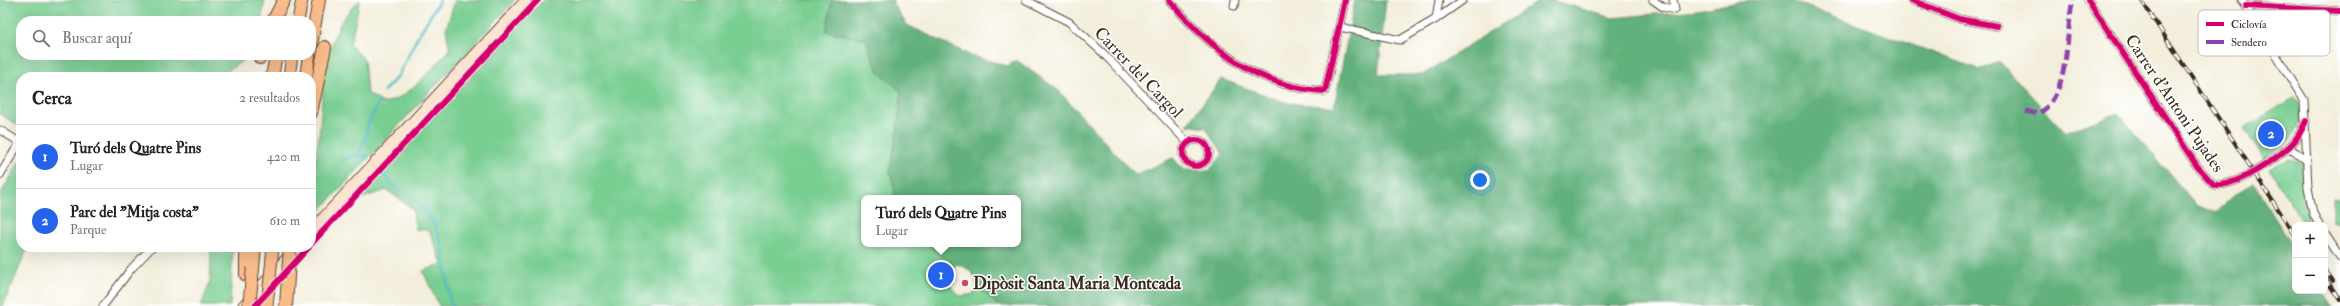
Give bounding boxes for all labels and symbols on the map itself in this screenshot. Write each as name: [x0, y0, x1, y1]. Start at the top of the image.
legend: [2198, 10, 2330, 56]
text: Ciclovía: [2231, 18, 2267, 31]
street label: Carrer del Cargol: [1090, 22, 1188, 123]
street label: Carrer d'Antoni Pujades: [2121, 30, 2229, 176]
text: Sendero: [2231, 36, 2267, 49]
pin: 2: [2258, 119, 2284, 149]
your location: [1470, 170, 1490, 190]
pin: 1: [928, 260, 954, 290]
place label: Dipòsit Santa Maria Montcada: [973, 273, 1182, 295]
marker: Dipòsit Santa Maria Montcada: [960, 278, 970, 288]

